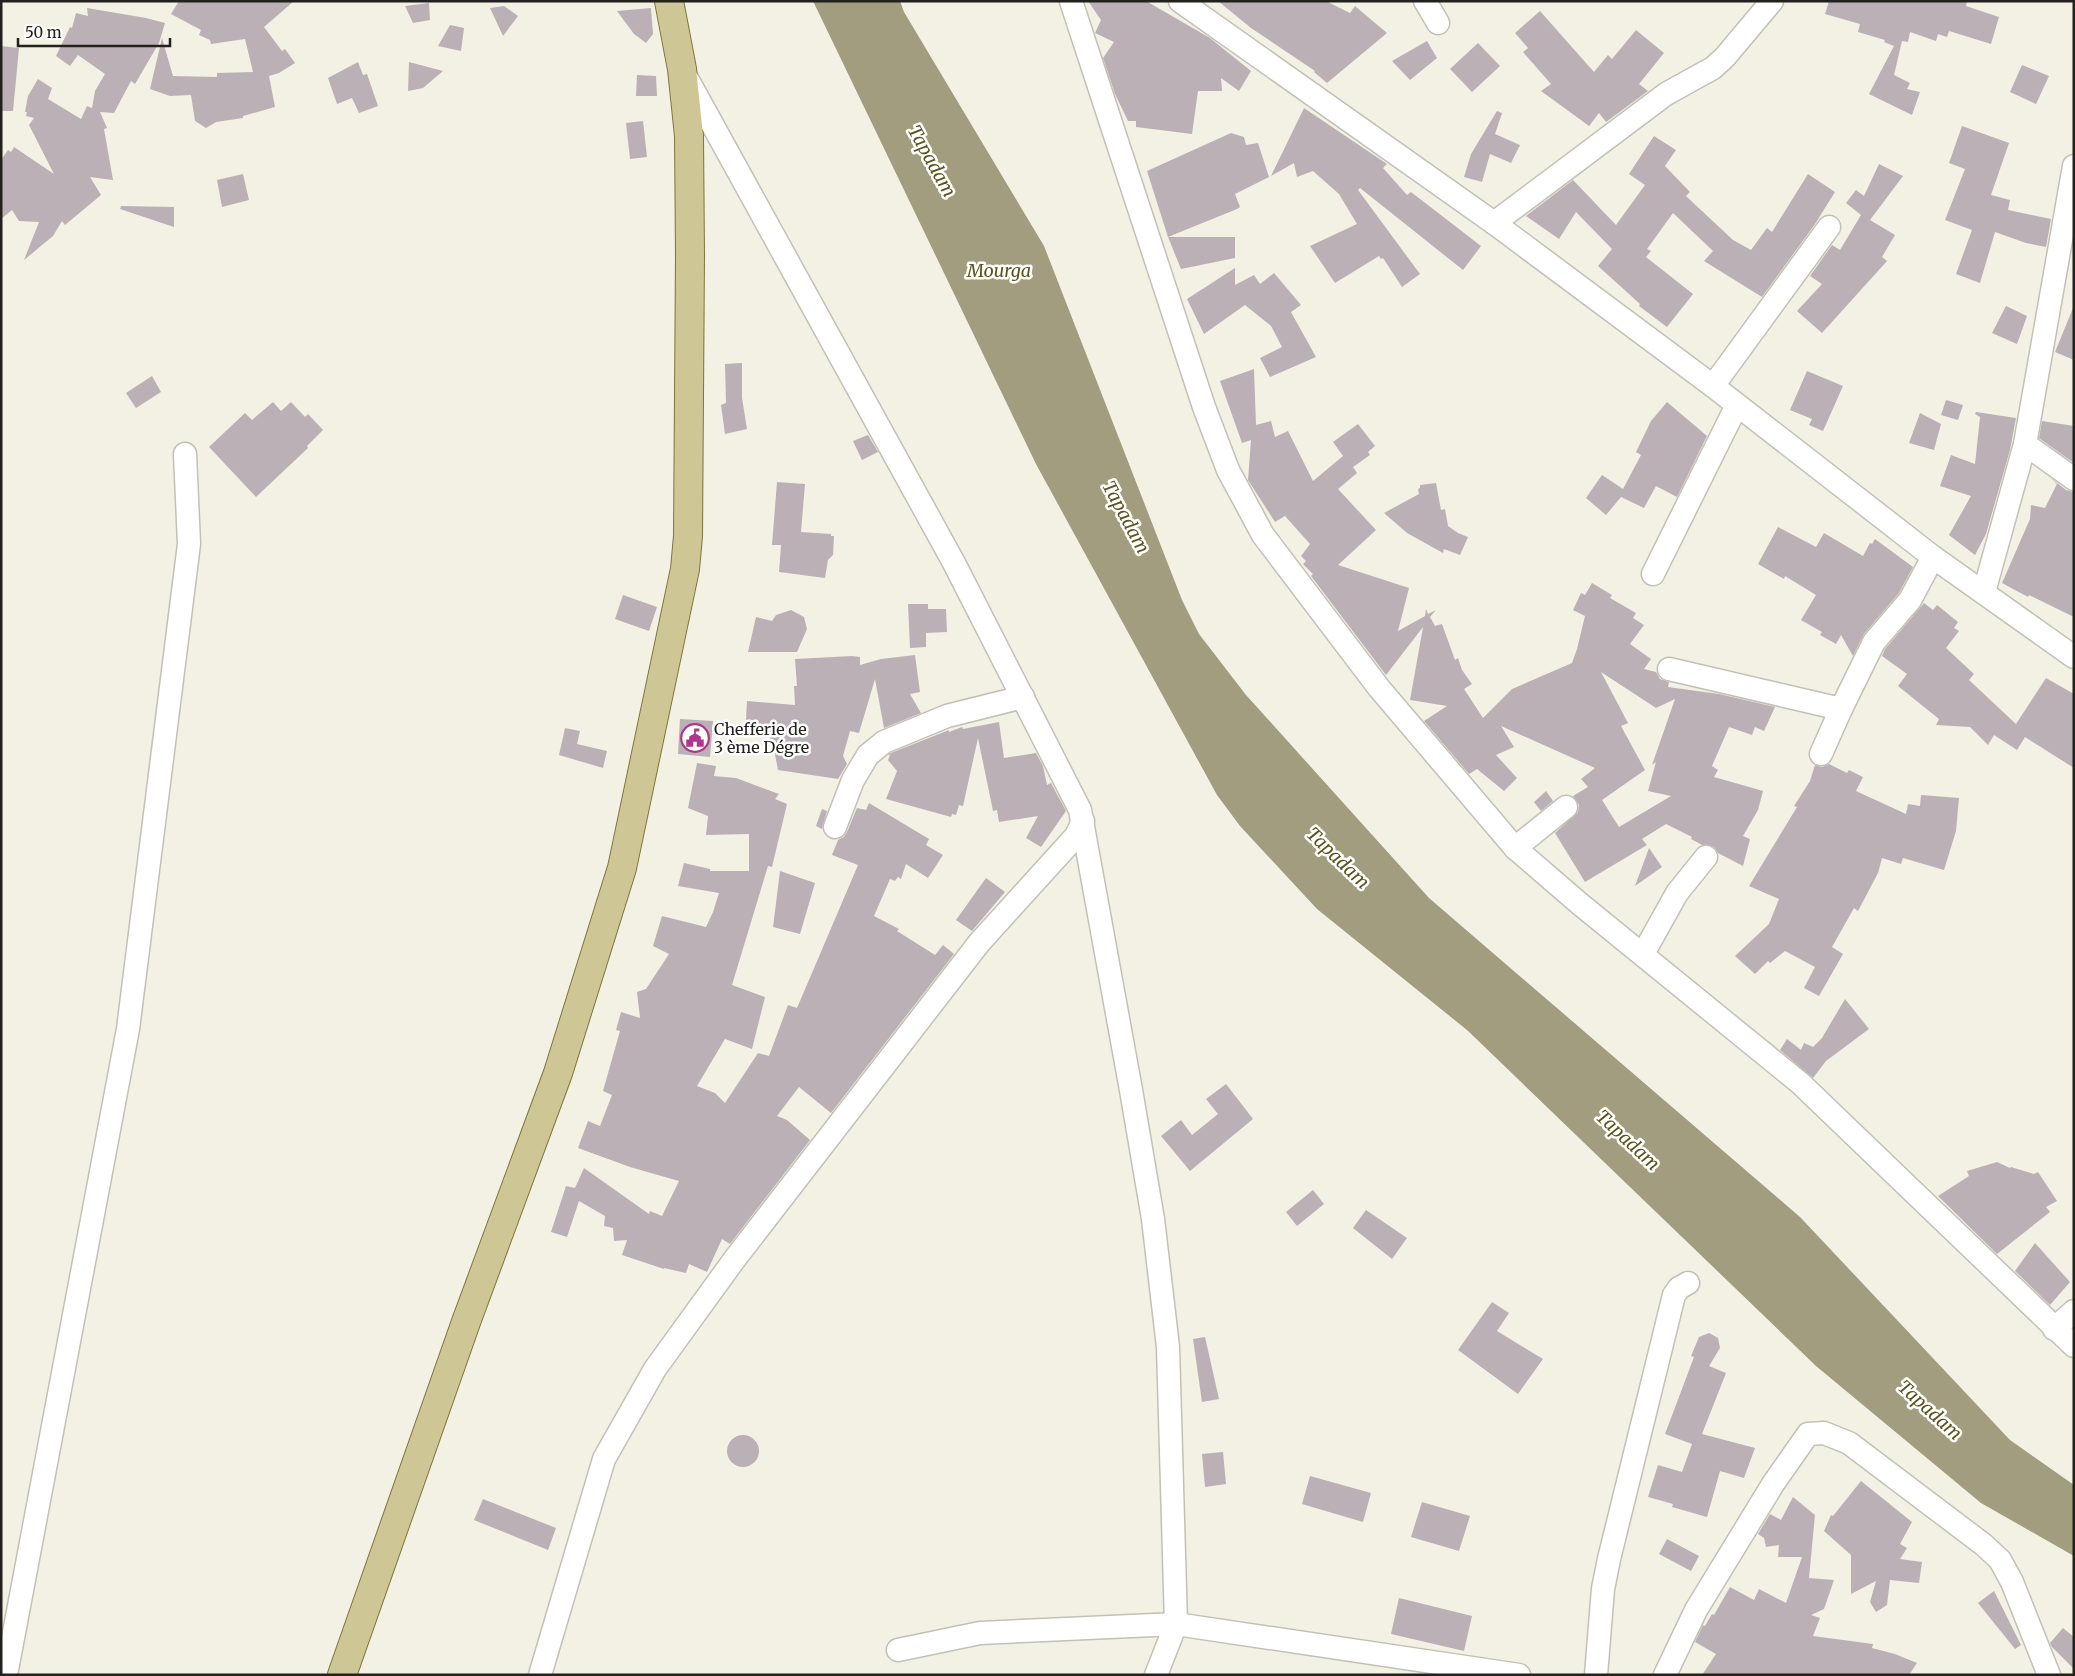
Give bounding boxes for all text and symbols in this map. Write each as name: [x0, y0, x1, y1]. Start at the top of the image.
scale bar: [18, 15, 170, 47]
text: 50 m: [25, 23, 62, 42]
water label: Tapadam: [903, 121, 961, 201]
water label: Mourga: [966, 259, 1031, 282]
water label: Tapadam: [1097, 477, 1155, 557]
place label: Chefferie de 3 ème Dégre: [714, 719, 809, 757]
public building icon: Chefferie de 3 ème Dégre: [680, 723, 710, 753]
water label: Tapadam: [1302, 822, 1374, 894]
water label: Tapadam: [1591, 1105, 1665, 1175]
water label: Tapadam: [1893, 1375, 1967, 1445]

